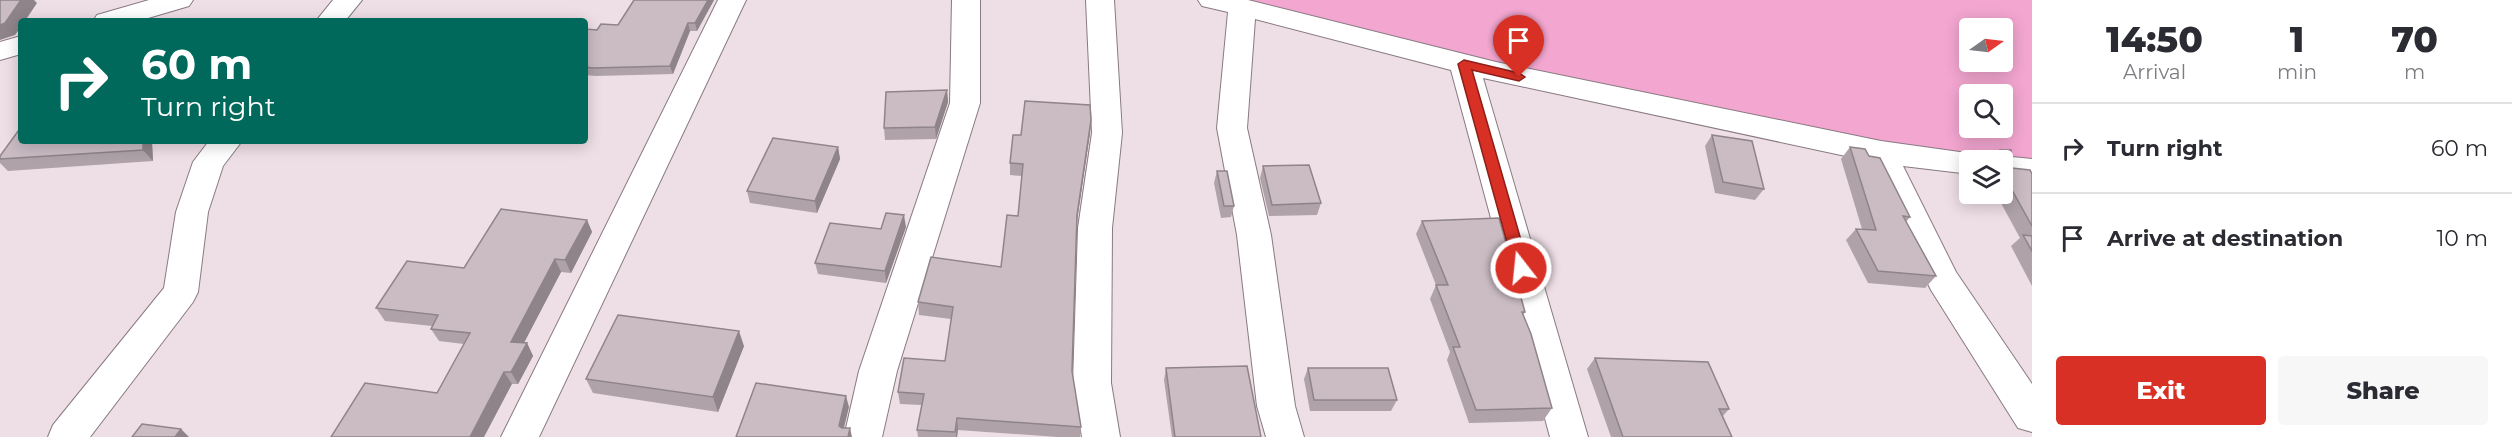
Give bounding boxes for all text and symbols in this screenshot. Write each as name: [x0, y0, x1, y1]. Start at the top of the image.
pin: [1493, 15, 1544, 77]
text: 14:50: [2106, 17, 2203, 61]
text: 1: [2290, 17, 2304, 61]
text: 70: [2391, 17, 2438, 61]
north arrow: [1959, 18, 2013, 72]
map controls: [1959, 18, 2013, 204]
icon: arrive: [1502, 24, 1535, 57]
text: 60 m: [141, 38, 252, 90]
icon: right: [42, 42, 120, 120]
text: Arrival: [2123, 60, 2186, 84]
text: min: [2277, 60, 2317, 84]
text: m: [2404, 60, 2425, 84]
button: search: [1959, 84, 2013, 138]
text: Turn right: [141, 90, 276, 123]
icon: right: [2056, 132, 2089, 165]
text: Turn right: [2107, 135, 2222, 162]
text: 60 m: [2431, 135, 2488, 162]
button: layers: [1959, 150, 2013, 204]
icon: arrive: [2056, 222, 2089, 255]
text: Arrive at destination: [2107, 225, 2343, 252]
text: 10 m: [2436, 225, 2488, 252]
position arrow: [1489, 236, 1553, 300]
button: Exit: [2056, 356, 2266, 425]
button: Share: [2278, 356, 2488, 425]

